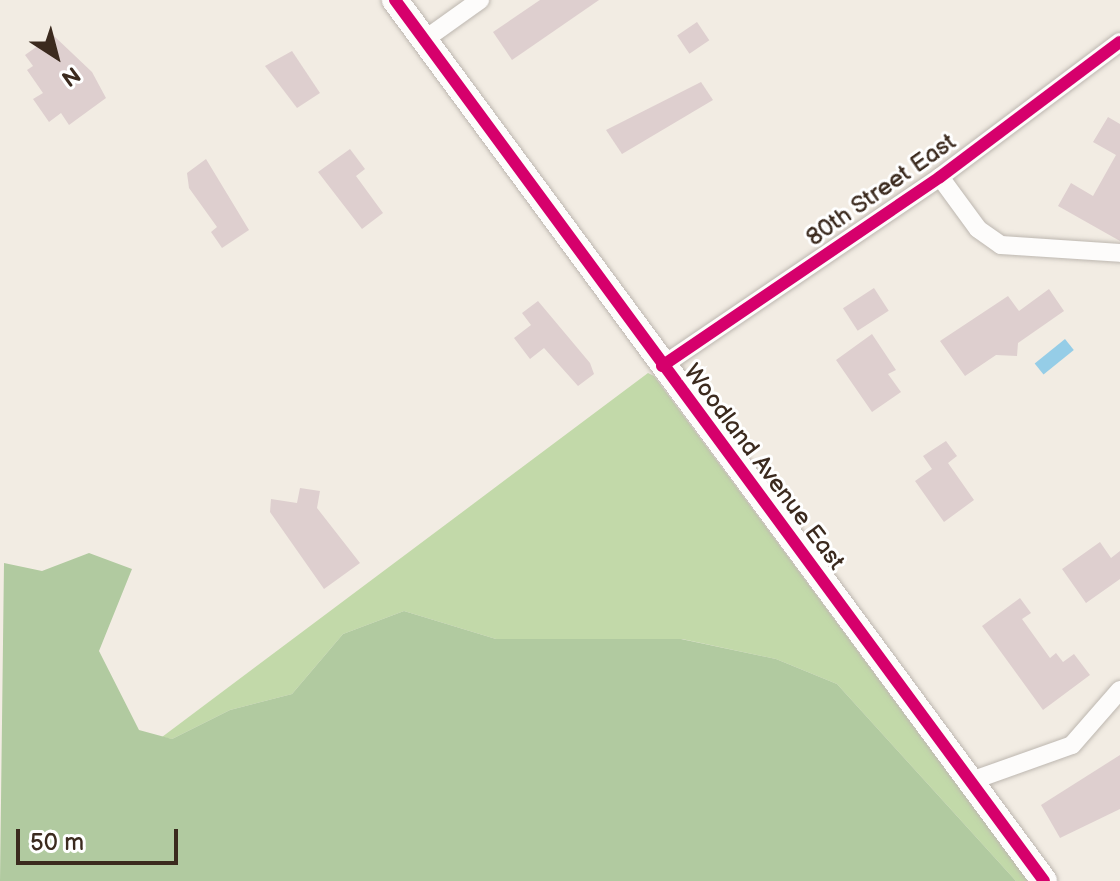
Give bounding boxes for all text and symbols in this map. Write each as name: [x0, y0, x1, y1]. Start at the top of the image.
north arrow: [16, 16, 96, 96]
text: N: [56, 60, 85, 92]
street label: 80th Street East: [801, 128, 961, 252]
street label: Woodland Avenue East: [677, 359, 851, 575]
scale bar: [20, 813, 182, 863]
text: 50 m: [30, 828, 84, 857]

